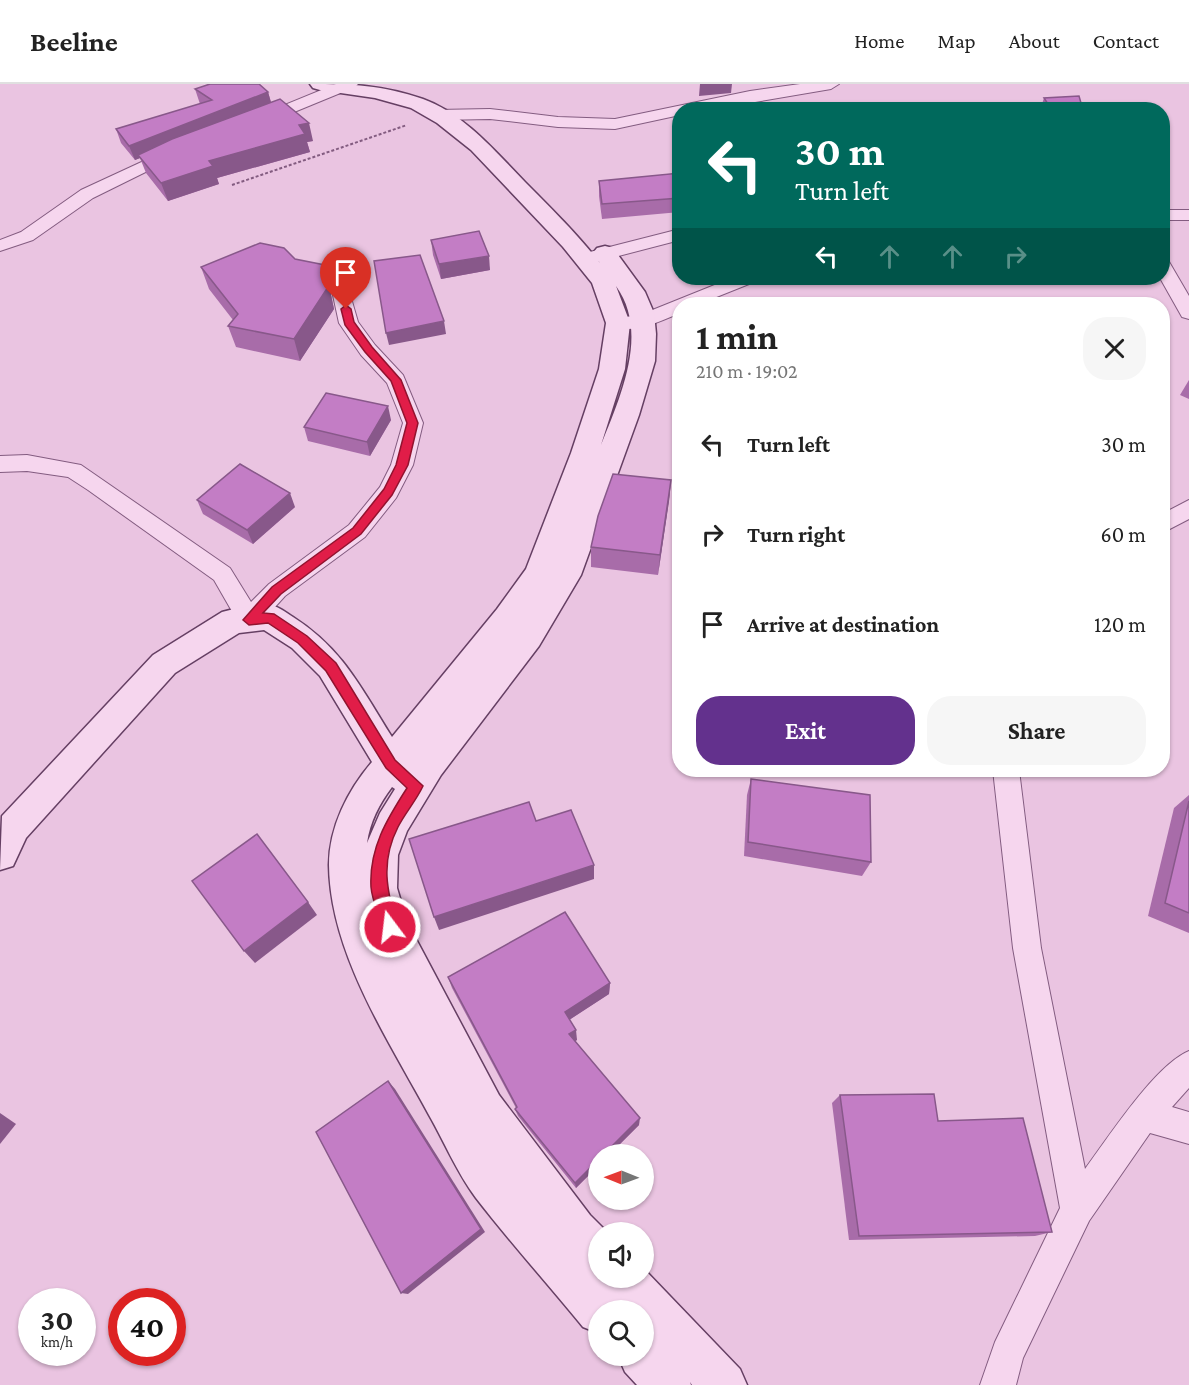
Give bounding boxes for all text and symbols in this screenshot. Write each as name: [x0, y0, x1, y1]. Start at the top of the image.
text: Beeline: [30, 26, 118, 57]
text: Home: [854, 29, 904, 53]
text: Map: [937, 29, 976, 53]
text: About: [1009, 29, 1060, 53]
text: Contact: [1093, 29, 1159, 53]
icon: left: [696, 126, 774, 204]
text: 30 m: [795, 127, 885, 174]
text: Turn left: [795, 176, 889, 206]
icon: left: [810, 240, 843, 273]
icon: ahead: [873, 240, 906, 273]
icon: ahead: [936, 240, 969, 273]
icon: right: [999, 240, 1032, 273]
pin: [320, 247, 371, 309]
icon: arrive: [329, 256, 362, 289]
text: 1 min: [696, 317, 778, 357]
button: close: [1083, 317, 1146, 380]
text: 210 m · 19:02: [696, 360, 798, 382]
icon: left: [696, 428, 729, 461]
text: Turn left: [747, 432, 830, 457]
text: 30 m: [1101, 432, 1146, 457]
icon: right: [696, 518, 729, 551]
text: Turn right: [747, 522, 845, 547]
text: 60 m: [1101, 522, 1146, 547]
icon: arrive: [696, 608, 729, 641]
text: Arrive at destination: [747, 612, 939, 637]
text: 120 m: [1094, 612, 1146, 637]
button: Exit: [696, 696, 915, 765]
button: Share: [927, 696, 1146, 765]
position arrow: [358, 895, 422, 959]
north arrow: [588, 1144, 654, 1210]
map controls: [588, 1144, 654, 1366]
button: sound: [588, 1222, 654, 1288]
speed limit sign: 40: [108, 1288, 186, 1366]
button: search: [588, 1300, 654, 1366]
text: 30: [41, 1303, 73, 1336]
text: km/h: [41, 1334, 73, 1350]

